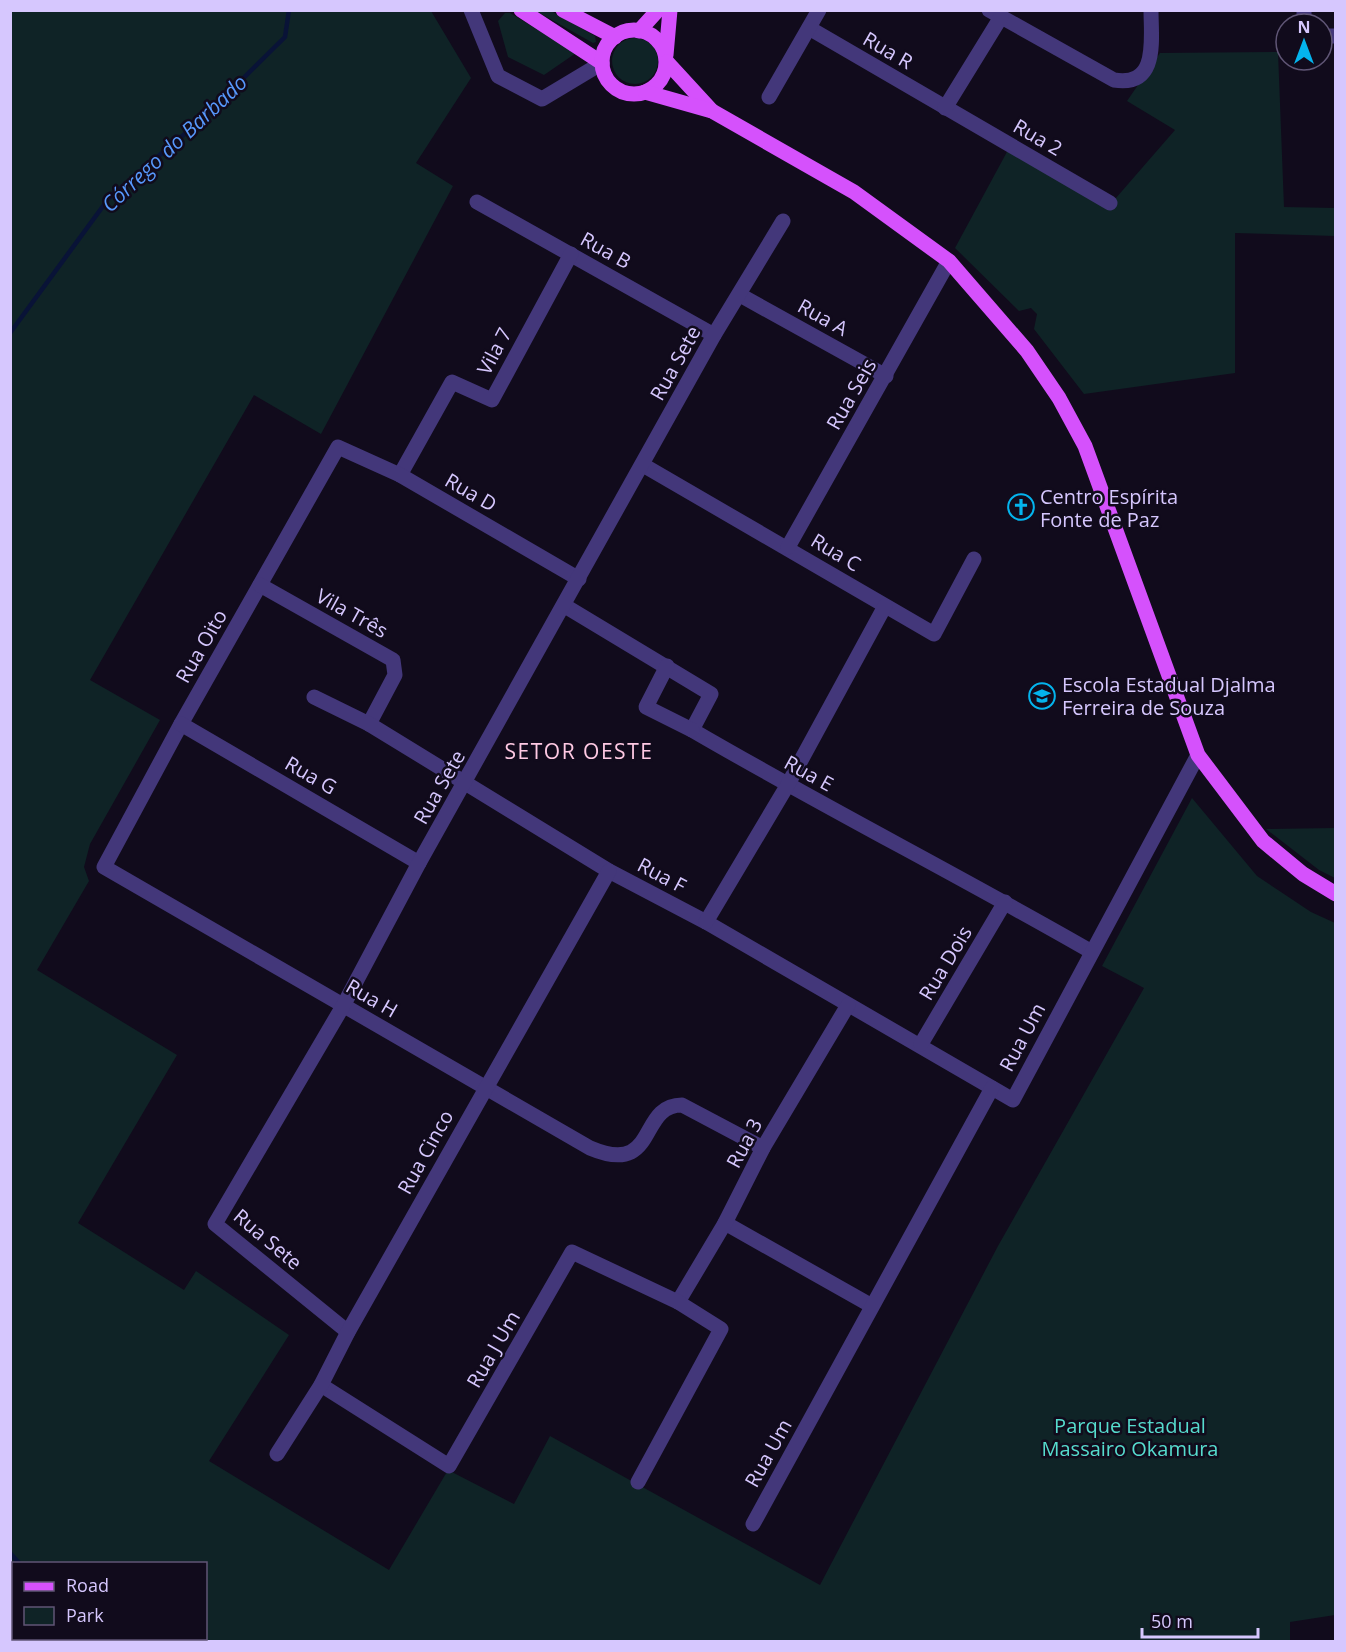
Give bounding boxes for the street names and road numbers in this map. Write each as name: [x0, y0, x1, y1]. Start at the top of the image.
street label: Rua R: [858, 25, 918, 75]
street label: Rua 2: [1009, 112, 1067, 162]
street label: Rua B: [576, 225, 636, 275]
street label: Rua A: [793, 292, 853, 342]
street label: Rua Sete: [643, 321, 707, 405]
street label: Vila 7: [470, 323, 518, 379]
street label: Rua Seis: [820, 354, 882, 434]
street label: Rua D: [440, 466, 502, 518]
street label: Rua C: [806, 527, 866, 577]
street label: Vila Três: [311, 582, 393, 644]
street label: Rua Oito: [169, 604, 233, 688]
street label: Rua Sete: [407, 745, 471, 829]
street label: Rua G: [280, 749, 342, 801]
street label: Rua E: [780, 749, 838, 797]
street label: Rua F: [633, 851, 691, 899]
street label: Rua Dois: [912, 921, 978, 1005]
street label: Rua H: [341, 972, 403, 1024]
street label: Rua Um: [993, 998, 1051, 1076]
street label: Rua Cinco: [391, 1105, 459, 1199]
street label: Rua 3: [720, 1114, 768, 1172]
street label: Rua Sete: [228, 1202, 308, 1276]
street label: Rua J Um: [460, 1306, 526, 1392]
street label: Rua Um: [738, 1414, 798, 1492]

